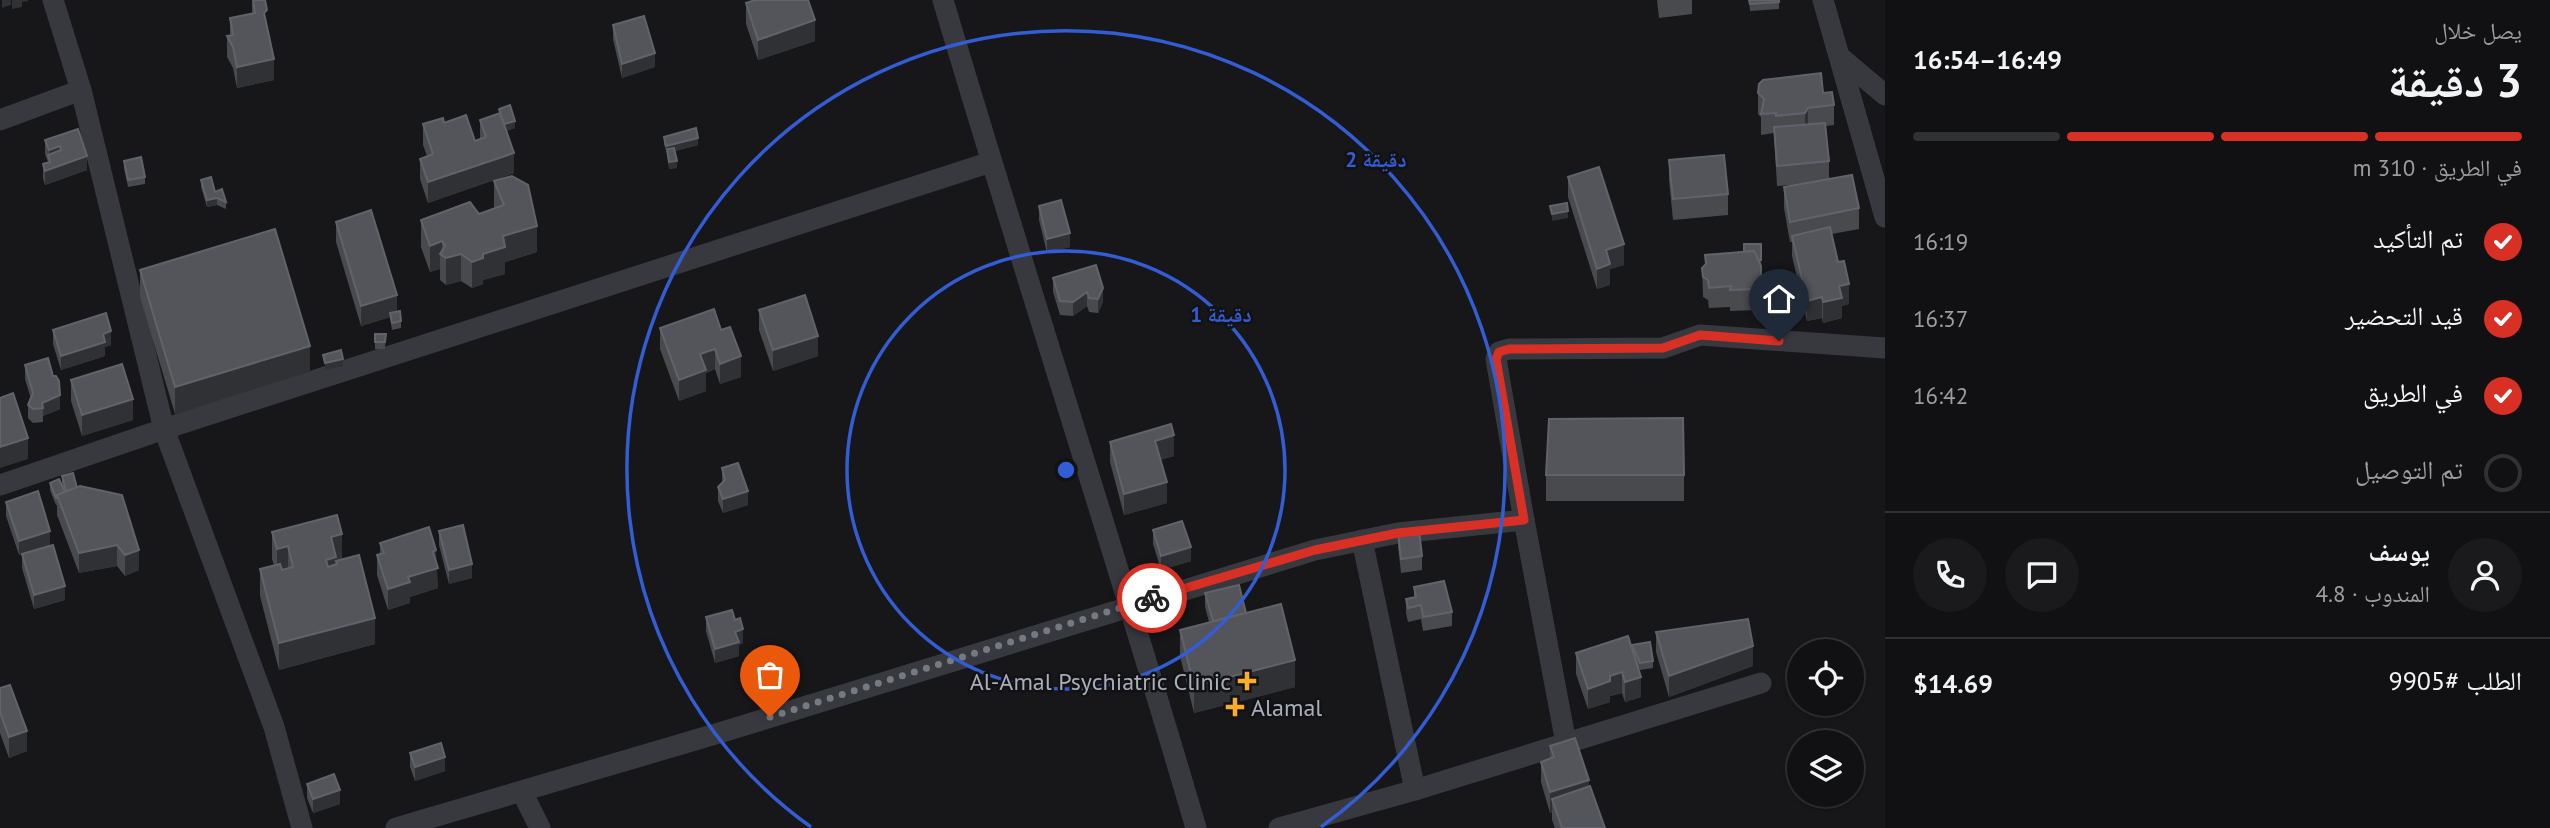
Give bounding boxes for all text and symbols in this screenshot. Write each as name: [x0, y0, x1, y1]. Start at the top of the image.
text: يصل خلال: [2434, 16, 2522, 45]
text: 16:49–16:54: [1913, 43, 2062, 76]
text: 3 دقيقة: [2388, 50, 2522, 110]
text: 2 دقيقة: [1345, 146, 1407, 173]
text: في الطريق · 310 m: [2353, 153, 2522, 182]
text: تم التأكيد: [2373, 222, 2463, 255]
icon: check: [2484, 223, 2522, 261]
text: 16:19: [1913, 227, 1968, 256]
pin: [1749, 269, 1809, 341]
icon: home: [1760, 280, 1798, 318]
text: قيد التحضير: [2345, 299, 2463, 332]
icon: check: [2484, 300, 2522, 338]
text: 1 دقيقة: [1190, 301, 1252, 328]
text: 16:37: [1913, 304, 1968, 333]
text: في الطريق: [2363, 376, 2463, 409]
icon: check: [2484, 377, 2522, 415]
text: 16:42: [1913, 381, 1968, 410]
text: تم التوصيل: [2355, 453, 2463, 486]
centre of rings: [1054, 458, 1078, 482]
text: يوسف: [2369, 535, 2430, 568]
button: phone: [1913, 538, 1987, 612]
button: chat: [2005, 538, 2079, 612]
button: person: [2448, 538, 2522, 612]
courier: [1117, 563, 1187, 633]
icon: bike: [1133, 579, 1171, 617]
text: المندوب · 4.8: [2316, 579, 2430, 608]
map controls: [1787, 639, 1864, 807]
button: locate: [1787, 639, 1864, 716]
pin: [740, 645, 800, 717]
icon: bag: [751, 656, 789, 694]
text: الطلب #9905: [2389, 664, 2522, 697]
place label: Al-Amal Psychiatric Clinic: [970, 666, 1231, 697]
text: $14.69: [1913, 667, 1993, 700]
marker: Al-Amal Psychiatric Clinic: [1237, 671, 1257, 691]
place label: Alamal: [1251, 692, 1322, 723]
marker: Alamal: [1225, 697, 1245, 717]
button: layers: [1787, 730, 1864, 807]

